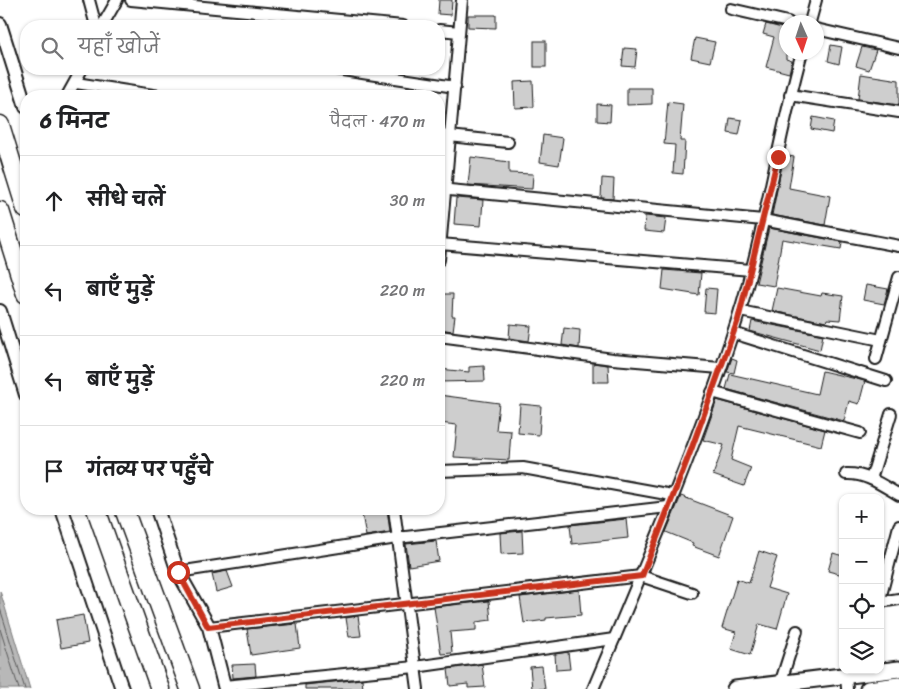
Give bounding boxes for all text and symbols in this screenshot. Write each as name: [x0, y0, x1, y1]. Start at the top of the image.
north arrow: [779, 15, 824, 60]
search box: [20, 20, 445, 75]
text: यहाँ खोजें: [78, 30, 160, 63]
icon: search: [38, 34, 66, 62]
text: 6 मिनट: [40, 102, 108, 140]
text: पैदल · 470 m: [330, 107, 425, 136]
route end: [767, 146, 790, 169]
text: सीधे चलें: [87, 183, 165, 216]
text: 30 m: [390, 186, 425, 215]
icon: ahead: [40, 187, 68, 215]
text: बाएँ मुड़ें: [87, 273, 154, 306]
text: 220 m: [380, 276, 425, 305]
icon: left: [40, 277, 68, 305]
text: बाएँ मुड़ें: [87, 363, 154, 396]
text: 220 m: [380, 366, 425, 395]
icon: left: [40, 367, 68, 395]
text: गंतव्य पर पहुँचे: [87, 453, 212, 486]
icon: arrive: [40, 457, 68, 485]
map controls: [839, 494, 884, 674]
button: +: [839, 494, 884, 539]
button: −: [839, 539, 884, 584]
route start: [167, 561, 190, 584]
button: locate: [839, 584, 884, 629]
button: layers: [839, 629, 884, 674]

